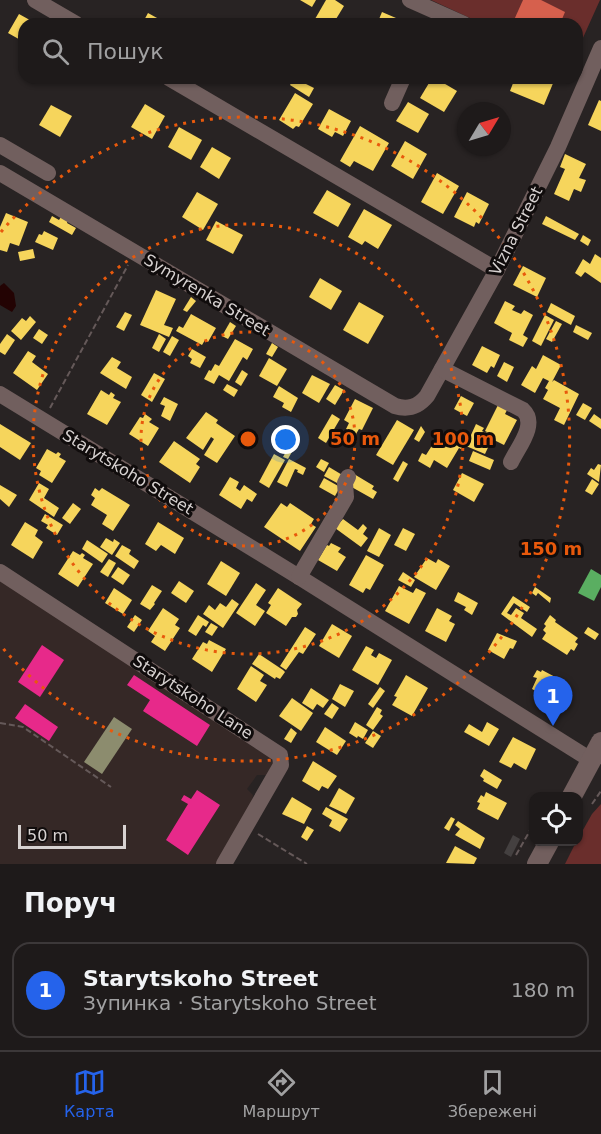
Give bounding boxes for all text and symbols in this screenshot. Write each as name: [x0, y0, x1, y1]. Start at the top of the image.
search box: [18, 18, 583, 84]
icon: search: [39, 35, 72, 68]
text: Пошук: [87, 39, 163, 64]
north arrow: [457, 102, 511, 156]
street label: Vizna Street: [485, 183, 547, 279]
street label: Symyrenka Street: [141, 250, 273, 340]
street label: Starytskoho Street: [59, 425, 197, 519]
your location: [271, 425, 300, 454]
text: 50 m: [330, 428, 380, 449]
text: 100 m: [432, 428, 494, 449]
centre of rings: [238, 429, 258, 449]
text: 150 m: [520, 538, 582, 559]
street label: Starytskoho Lane: [129, 651, 257, 743]
pin: 1: [534, 676, 572, 726]
map controls: [529, 792, 583, 846]
button: locate: [529, 792, 583, 846]
scale bar: [18, 822, 126, 850]
text: 50 m: [27, 826, 68, 845]
text: Поруч: [24, 888, 117, 918]
text: Starytskoho Street: [83, 966, 318, 991]
text: 1: [39, 978, 52, 1002]
text: 180 m: [511, 978, 575, 1002]
text: Зупинка · Starytskoho Street: [83, 991, 376, 1015]
tab: Карта: [64, 1066, 114, 1121]
tab: Маршрут: [242, 1066, 320, 1121]
tab: Збережені: [448, 1066, 537, 1121]

